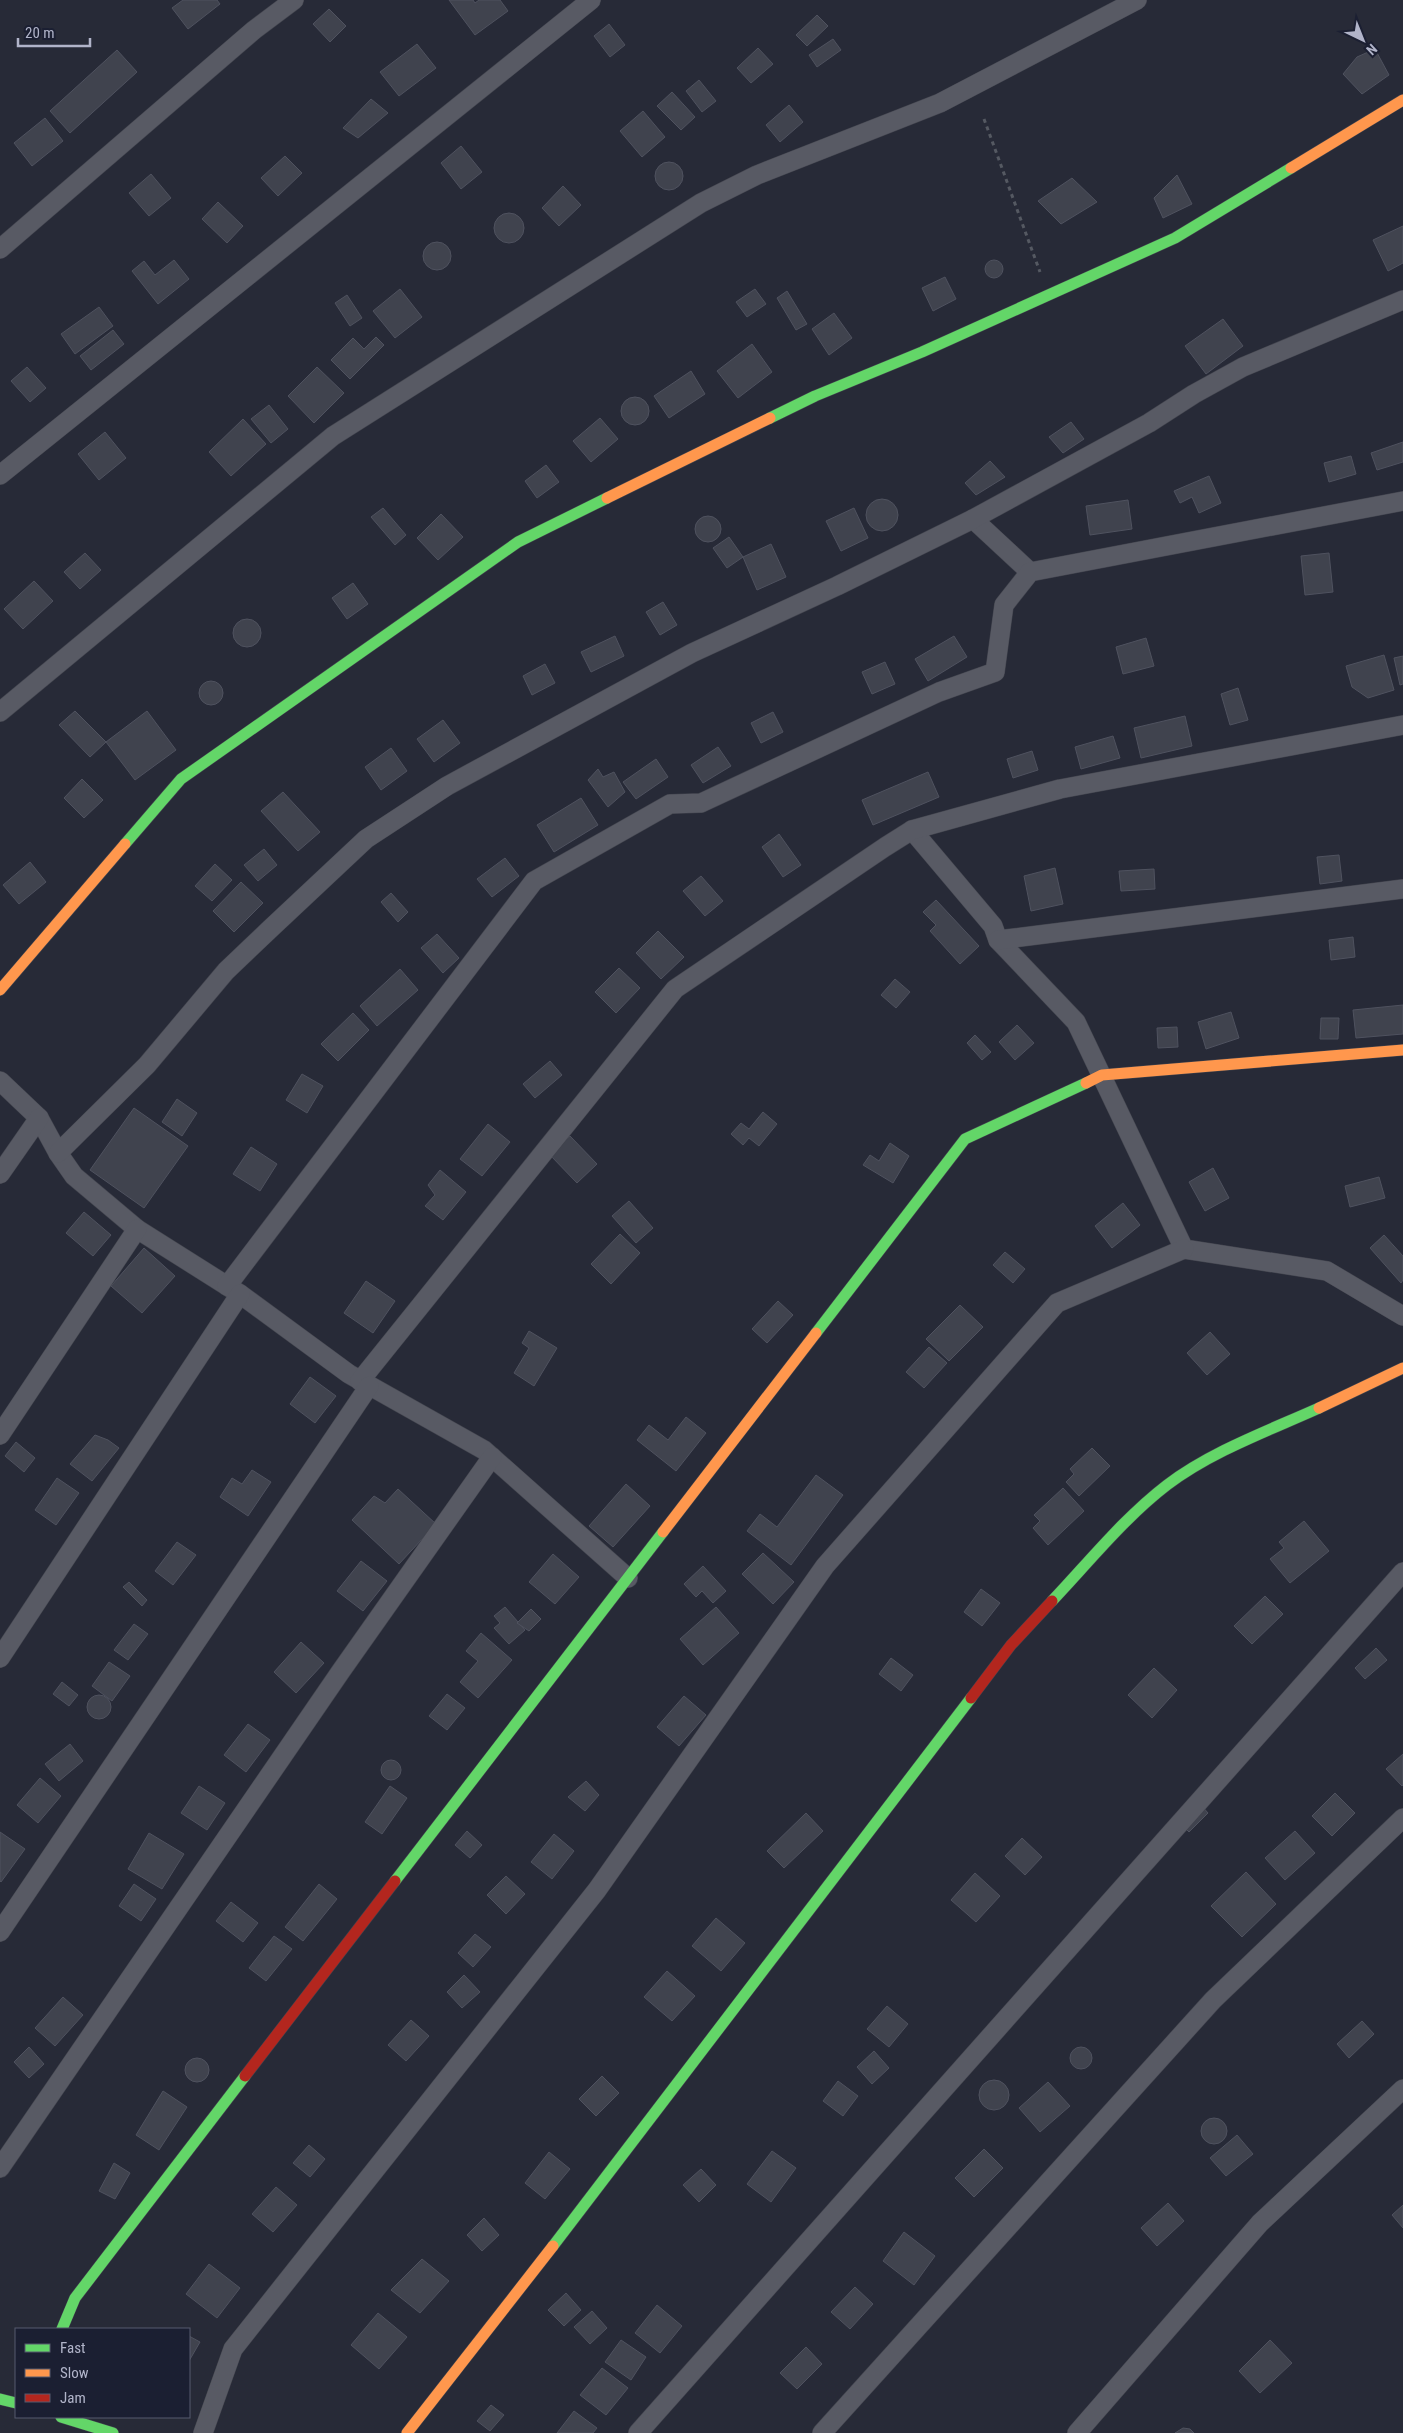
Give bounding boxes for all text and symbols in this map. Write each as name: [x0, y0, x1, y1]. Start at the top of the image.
scale bar: [18, 15, 90, 47]
north arrow: [1338, 15, 1388, 65]
text: 20 m: [25, 24, 55, 42]
text: N: [1363, 41, 1380, 58]
legend: [15, 2328, 190, 2418]
text: Fast: [60, 2339, 85, 2357]
text: Slow: [60, 2364, 89, 2382]
text: Jam: [60, 2389, 86, 2407]

